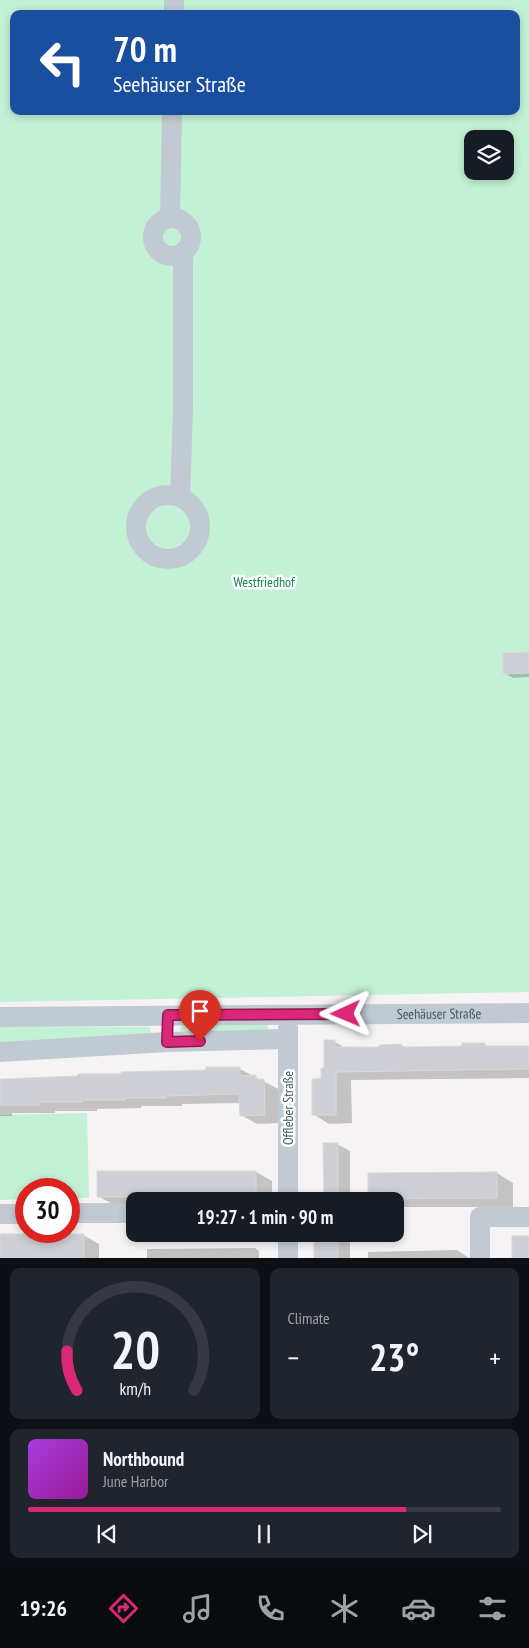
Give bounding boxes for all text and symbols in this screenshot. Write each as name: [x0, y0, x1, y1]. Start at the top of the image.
text: 70 m: [113, 26, 177, 72]
icon: left: [30, 30, 95, 95]
text: Seehäuser Straße: [113, 70, 246, 98]
map controls: [464, 130, 514, 180]
button: layers: [464, 130, 514, 180]
park label: Westfriedhof: [233, 573, 295, 591]
position arrow: [319, 987, 371, 1039]
pin: [179, 990, 221, 1041]
icon: arrive: [186, 997, 214, 1025]
street label: Seehäuser Straße: [397, 1004, 482, 1023]
street label: Offleber Straße: [279, 1071, 297, 1145]
speed limit sign: 30: [15, 1178, 80, 1243]
text: 19:27 · 1 min · 90 m: [197, 1205, 333, 1229]
text: Climate: [288, 1308, 330, 1328]
text: 20: [110, 1316, 160, 1383]
text: 23°: [369, 1332, 419, 1381]
text: −: [288, 1339, 299, 1376]
text: +: [489, 1339, 501, 1376]
text: km/h: [119, 1377, 151, 1400]
text: Northbound: [103, 1447, 184, 1471]
text: June Harbor: [103, 1471, 168, 1491]
icon: previous: [93, 1520, 121, 1548]
icon: pause: [250, 1520, 278, 1548]
icon: next: [408, 1520, 436, 1548]
icon: directions: [106, 1591, 141, 1626]
icon: music: [180, 1591, 215, 1626]
icon: phone: [253, 1591, 288, 1626]
icon: climate: [327, 1591, 362, 1626]
icon: car: [401, 1591, 436, 1626]
icon: filters: [475, 1591, 510, 1626]
text: 19:26: [19, 1594, 67, 1622]

